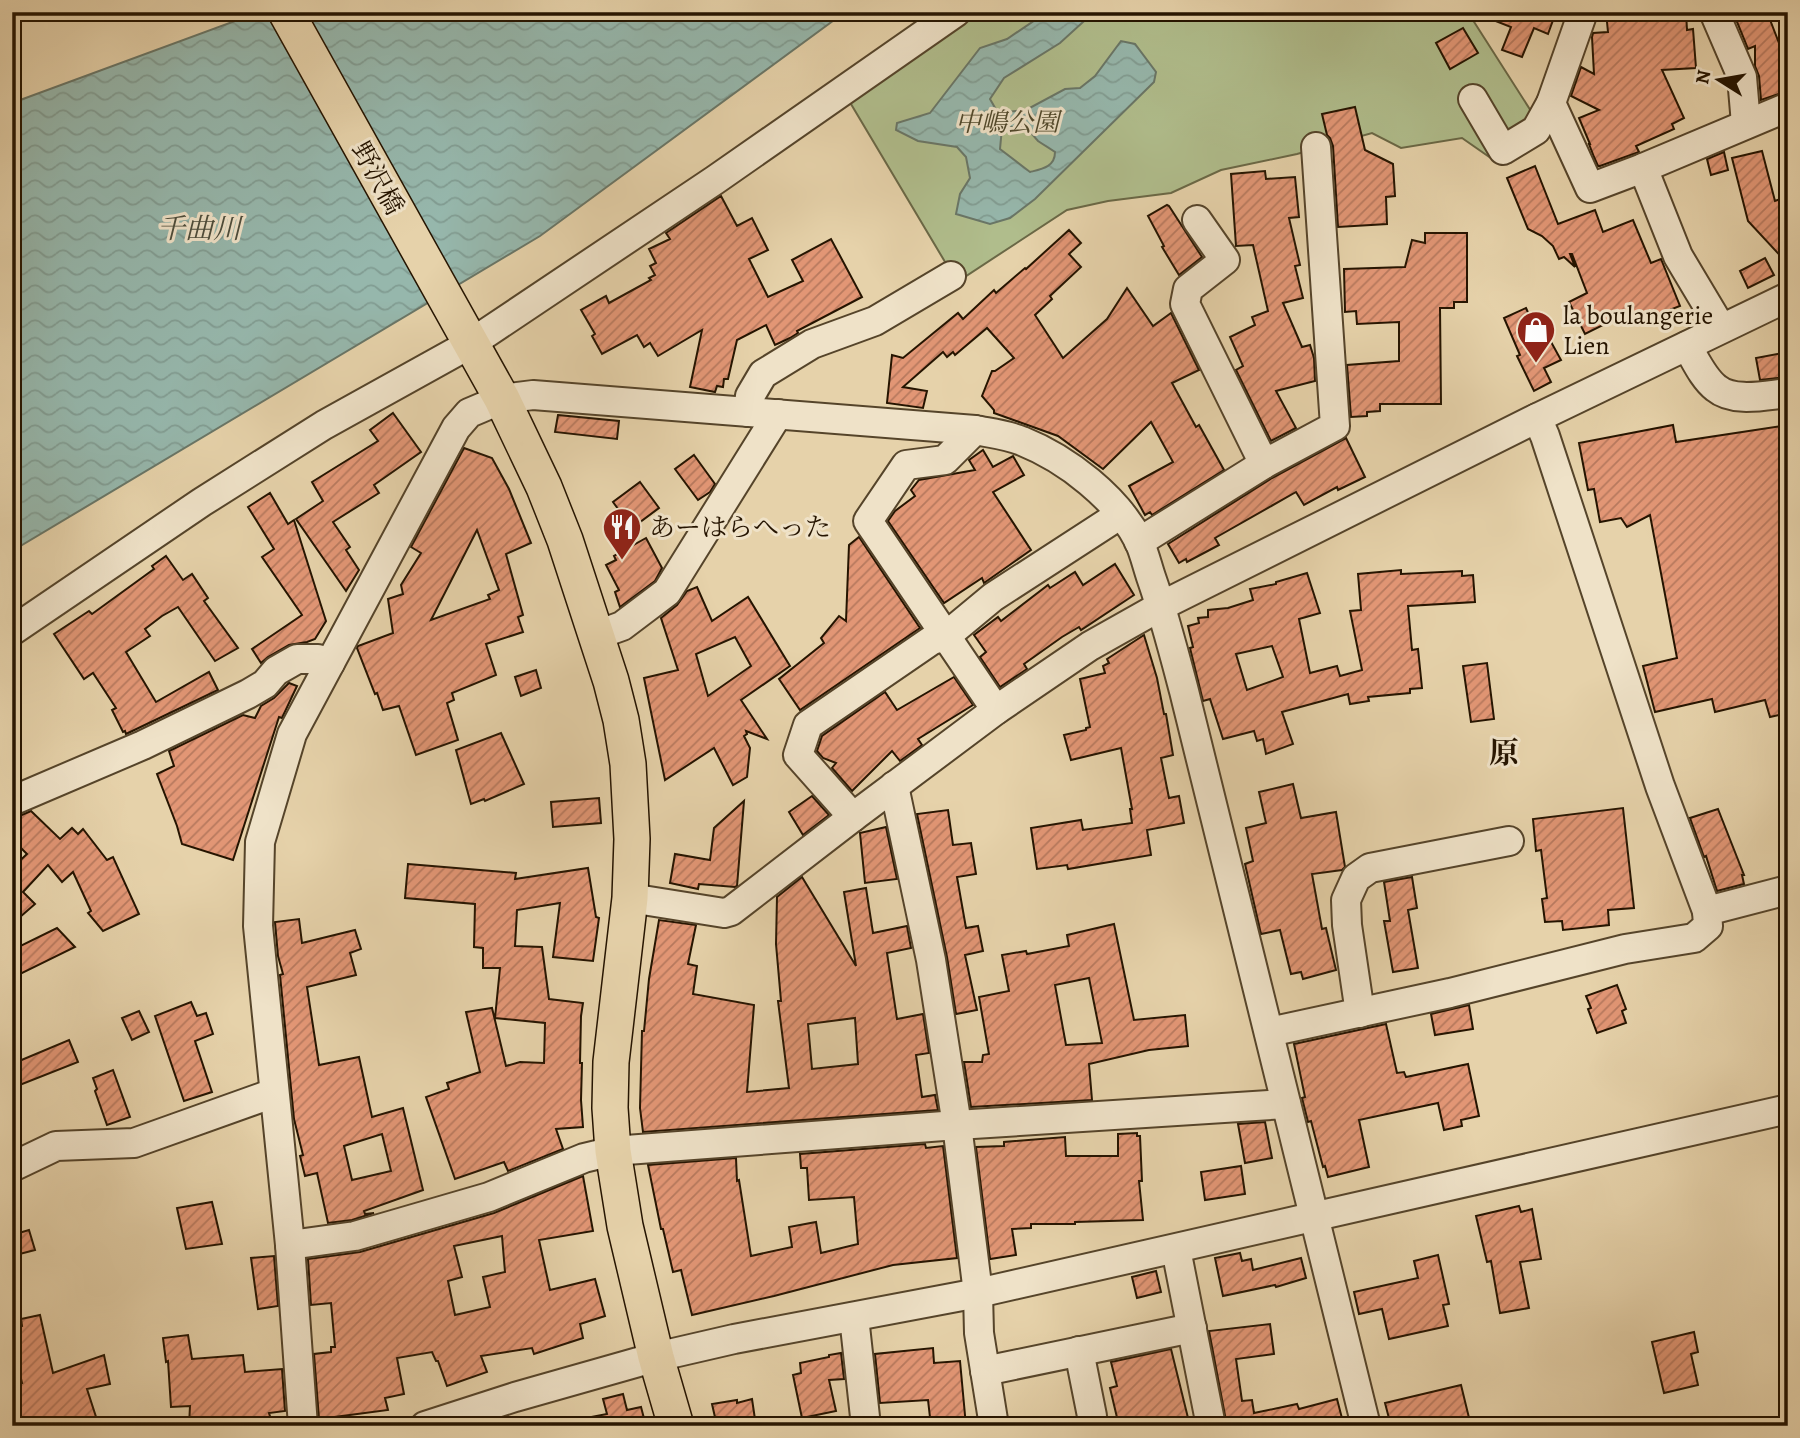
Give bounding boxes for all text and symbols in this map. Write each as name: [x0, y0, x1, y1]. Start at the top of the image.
north arrow: [1685, 46, 1755, 116]
text: N: [1689, 68, 1717, 86]
park label: 中嶋公園: [955, 105, 1063, 140]
street label: 野沢橋: [343, 136, 412, 221]
water label: 千曲川: [157, 210, 244, 248]
place label: la boulangerie Lien: [1563, 298, 1713, 363]
shop icon: la boulangerie Lien: [1515, 309, 1557, 364]
restaurant icon: あーはらへった: [601, 506, 643, 561]
place label: あーはらへった: [649, 510, 831, 545]
district label: 原: [1489, 733, 1519, 773]

